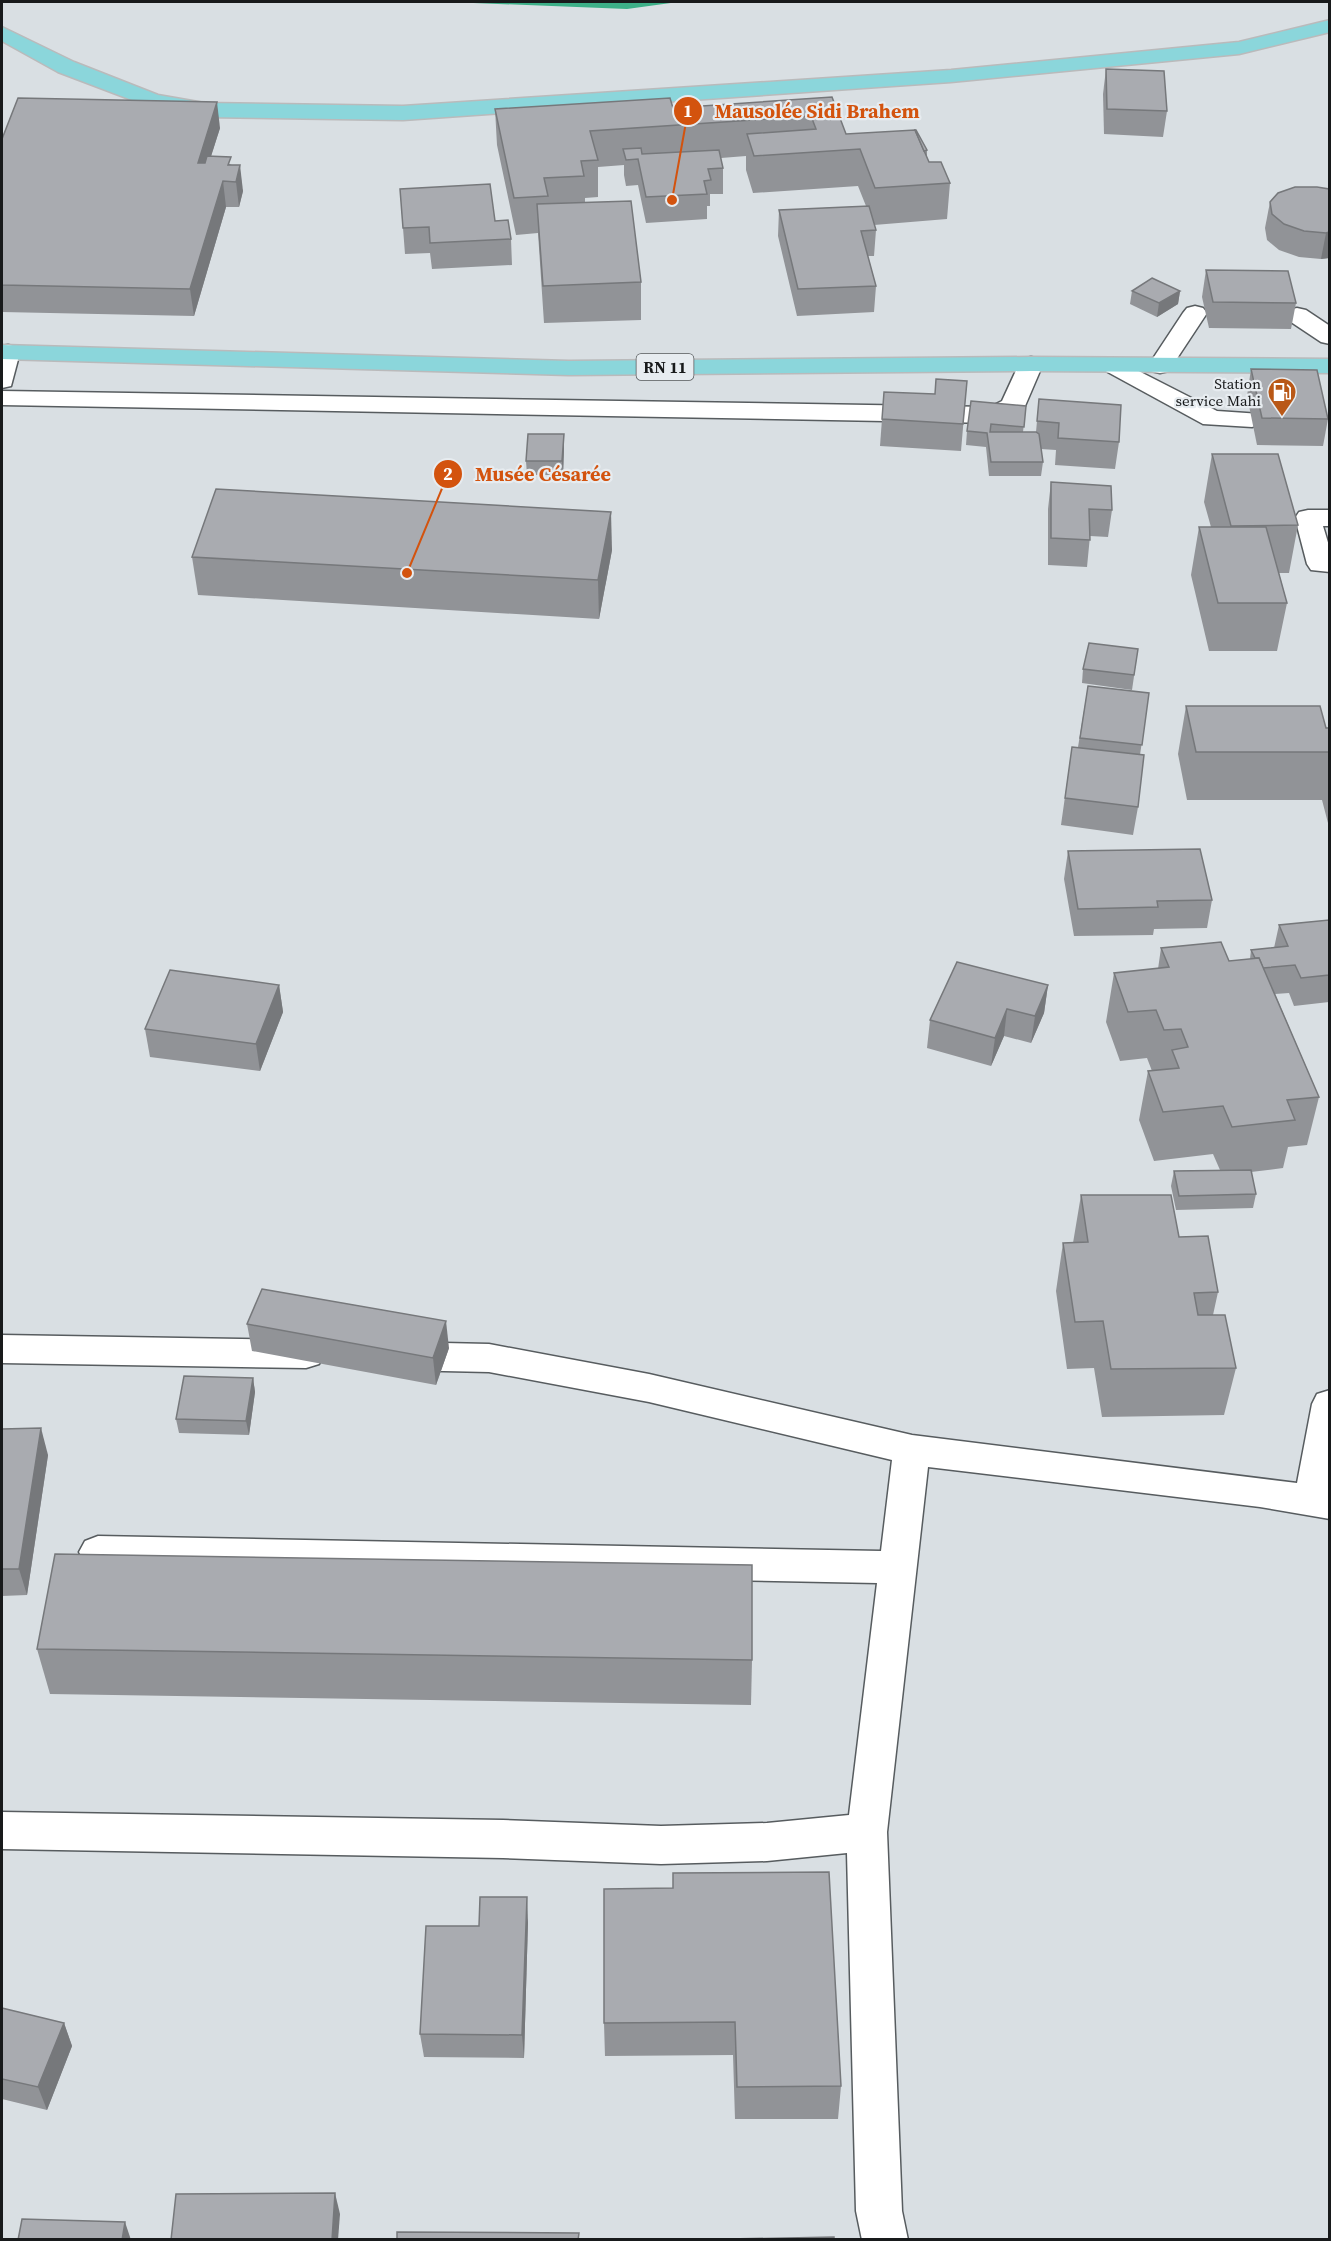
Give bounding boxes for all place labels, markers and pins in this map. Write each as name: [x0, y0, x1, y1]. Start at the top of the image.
callout: Mausolée Sidi Brahem: [673, 92, 932, 130]
place label: Station service Mahi: [1175, 373, 1261, 411]
fuel station icon: Station service Mahi: [1266, 376, 1298, 418]
callout: Musée Césarée: [433, 455, 623, 493]

